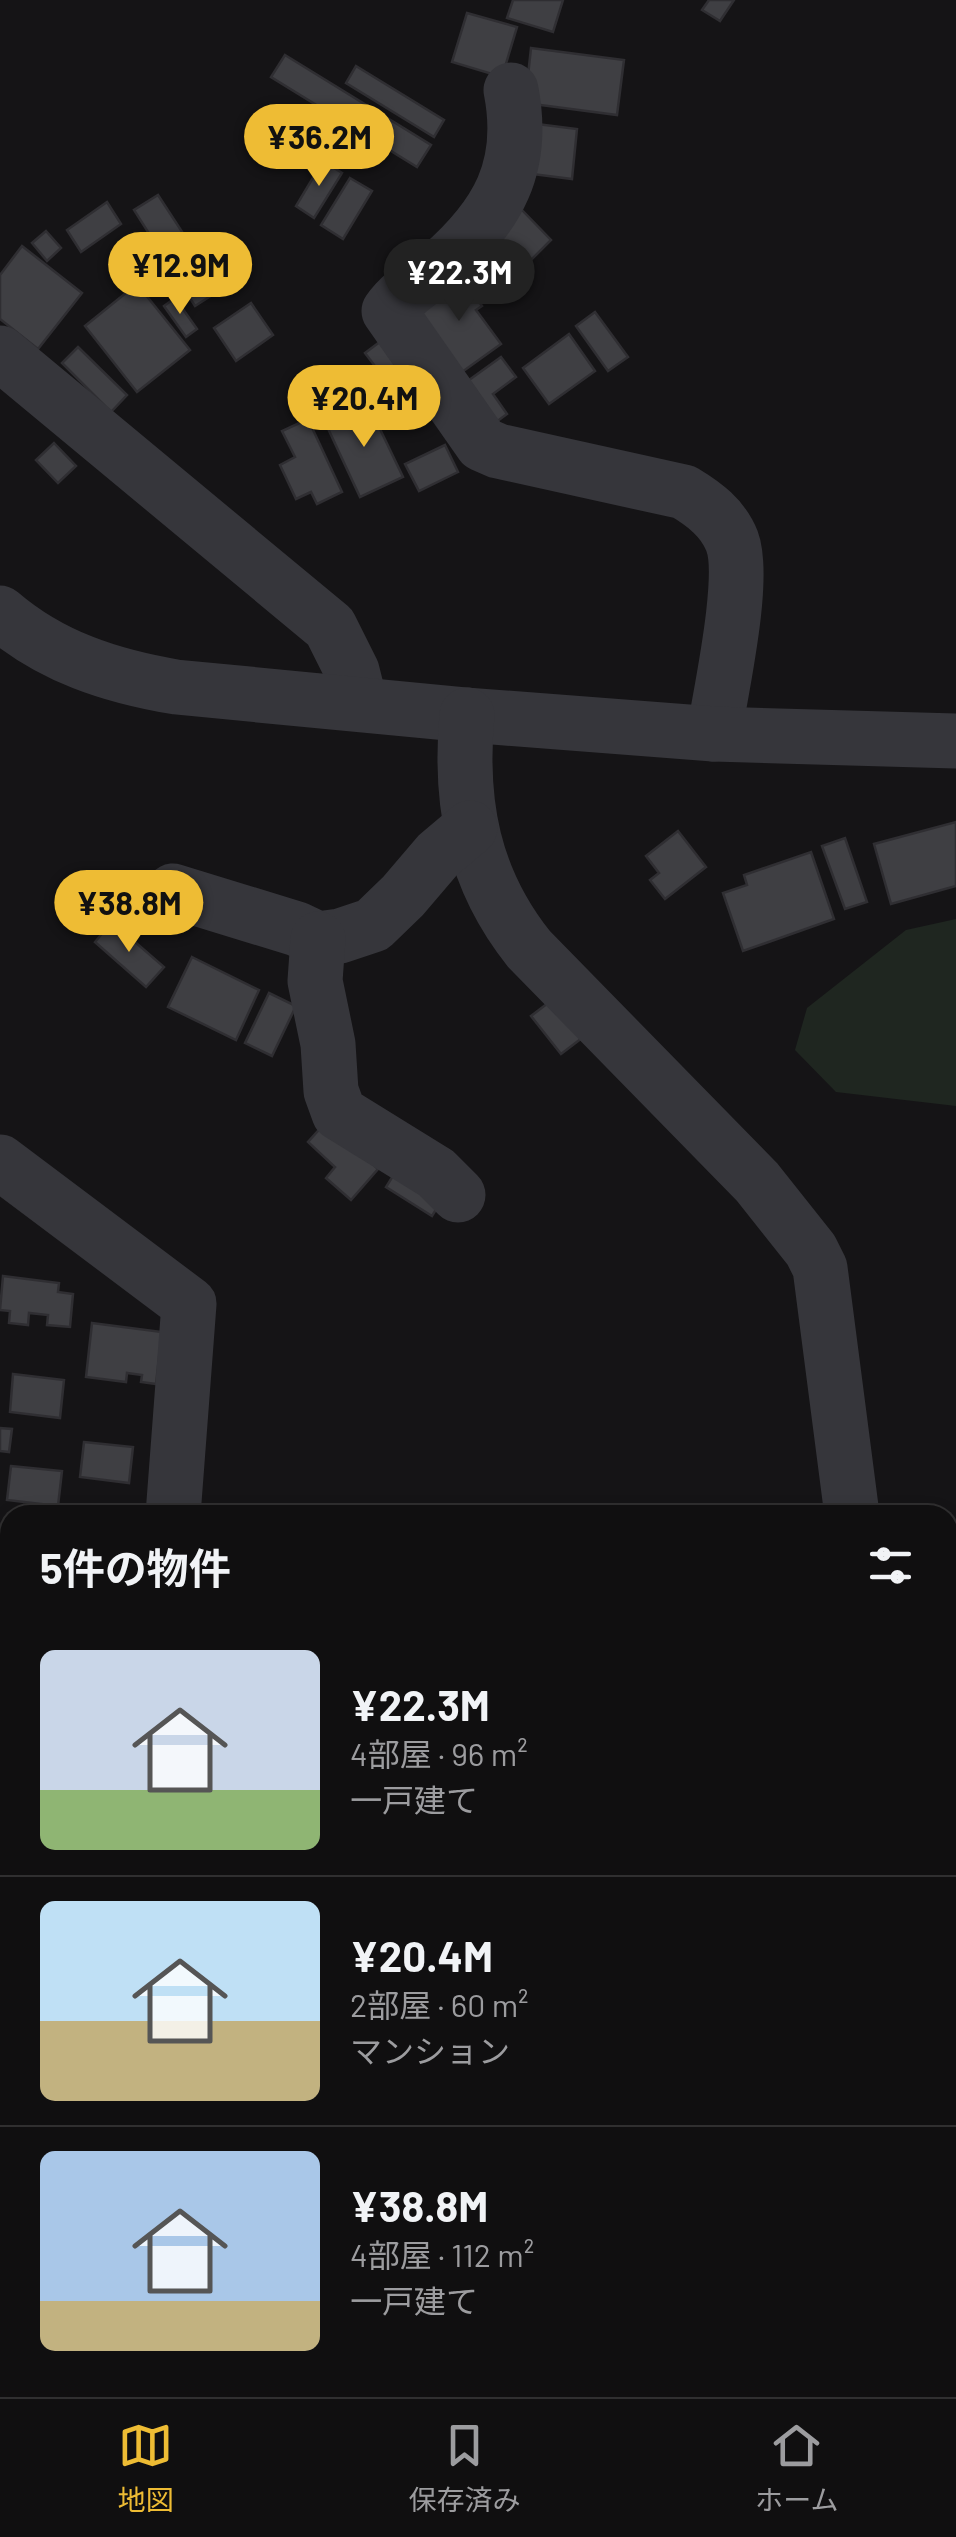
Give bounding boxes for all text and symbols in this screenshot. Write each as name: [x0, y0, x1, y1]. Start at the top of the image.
pin: ¥36.2M: [238, 104, 400, 189]
text: ¥36.2M: [266, 117, 372, 155]
pin: ¥12.9M: [99, 232, 261, 317]
pin: ¥22.3M: [378, 239, 540, 324]
text: ¥12.9M: [130, 245, 230, 283]
text: ¥22.3M: [406, 252, 512, 290]
pin: ¥20.4M: [283, 365, 445, 450]
text: ¥20.4M: [310, 378, 419, 416]
pin: ¥38.8M: [48, 870, 210, 955]
text: ¥38.8M: [76, 883, 182, 921]
icon: filters: [863, 1538, 918, 1593]
text: 5件の物件: [40, 1542, 231, 1592]
text: ¥22.3M: [350, 1679, 490, 1729]
icon: home: [120, 1690, 240, 1810]
text: 4部屋 · 96 m²: [350, 1734, 528, 1772]
text: 一戸建て: [350, 1780, 478, 1818]
text: ¥20.4M: [350, 1930, 493, 1980]
icon: home: [120, 1941, 240, 2061]
text: 2部屋 · 60 m²: [350, 1985, 529, 2023]
text: マンション: [350, 2031, 510, 2069]
text: ¥38.8M: [350, 2180, 488, 2230]
icon: home: [120, 2191, 240, 2311]
text: 4部屋 · 112 m²: [350, 2235, 534, 2273]
text: 一戸建て: [350, 2281, 478, 2319]
tab: 地図: [117, 2418, 173, 2518]
tab: 保存済み: [408, 2418, 520, 2518]
tab: ホーム: [755, 2418, 839, 2518]

